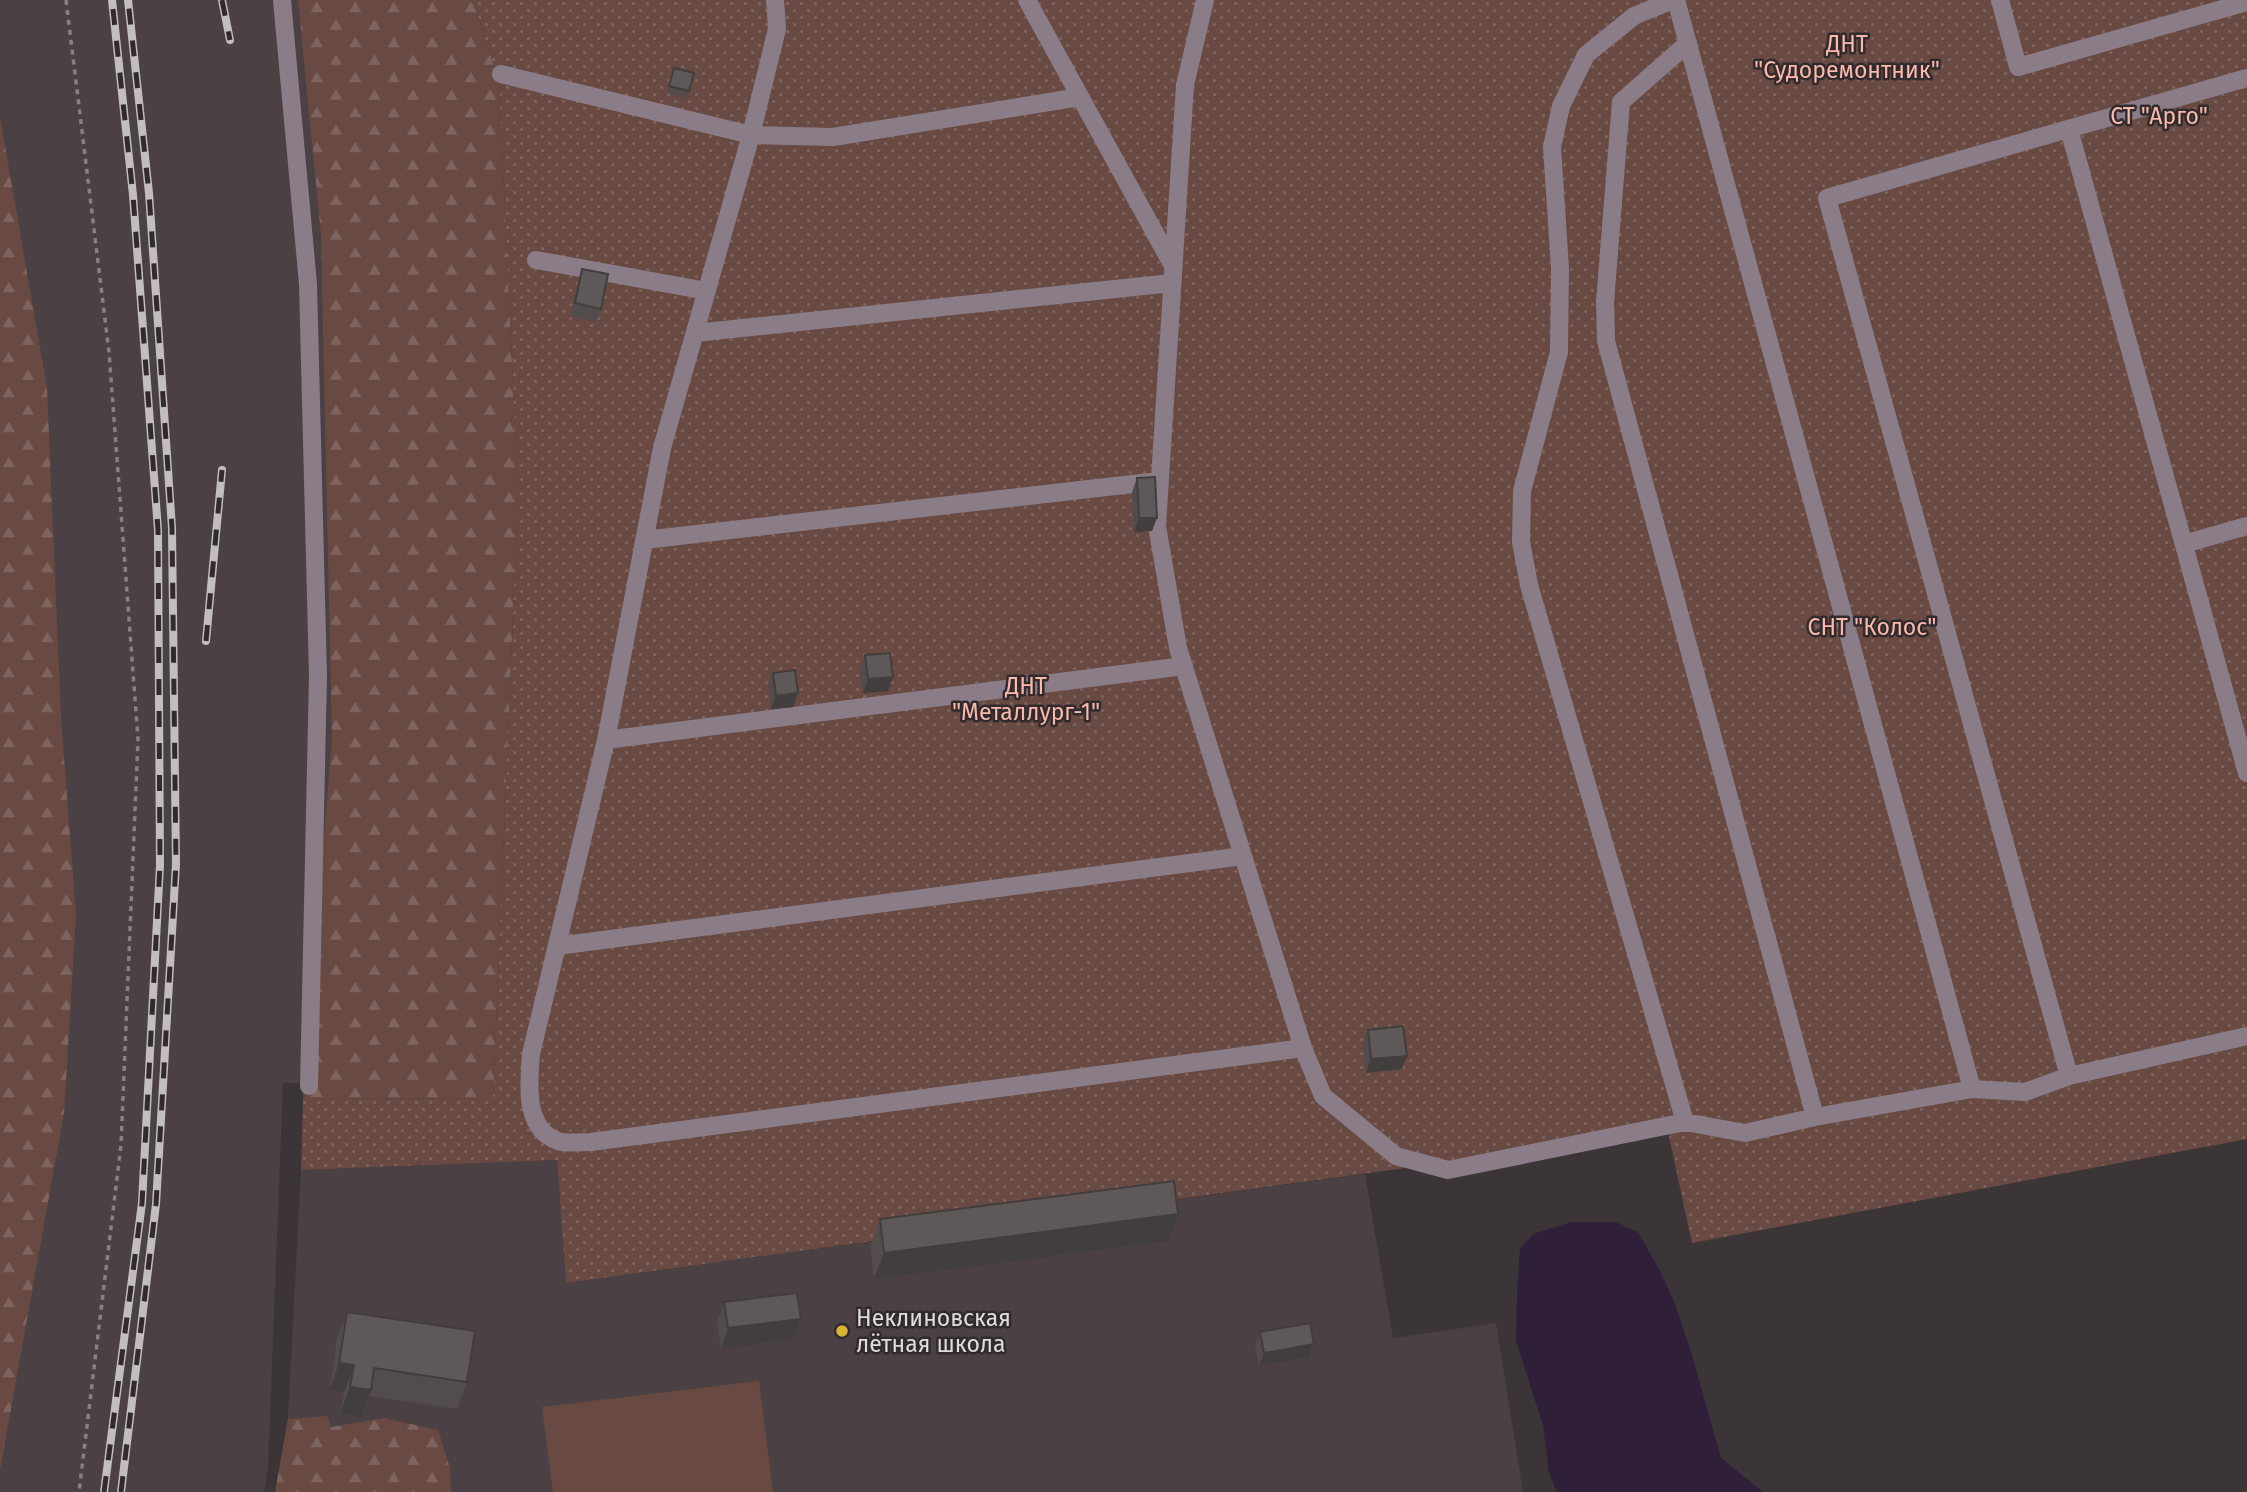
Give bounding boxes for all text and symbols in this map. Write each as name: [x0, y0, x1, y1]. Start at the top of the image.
park label: ДНТ "Судоремонтник": [1754, 30, 1940, 84]
park label: СТ "Арго": [2110, 102, 2208, 130]
park label: СНТ "Колос": [1808, 613, 1936, 641]
park label: ДНТ "Металлург-1": [952, 672, 1100, 726]
place label: Неклиновская лётная школа: [856, 1304, 1011, 1358]
marker: Неклиновская лётная школа: [834, 1323, 850, 1339]

